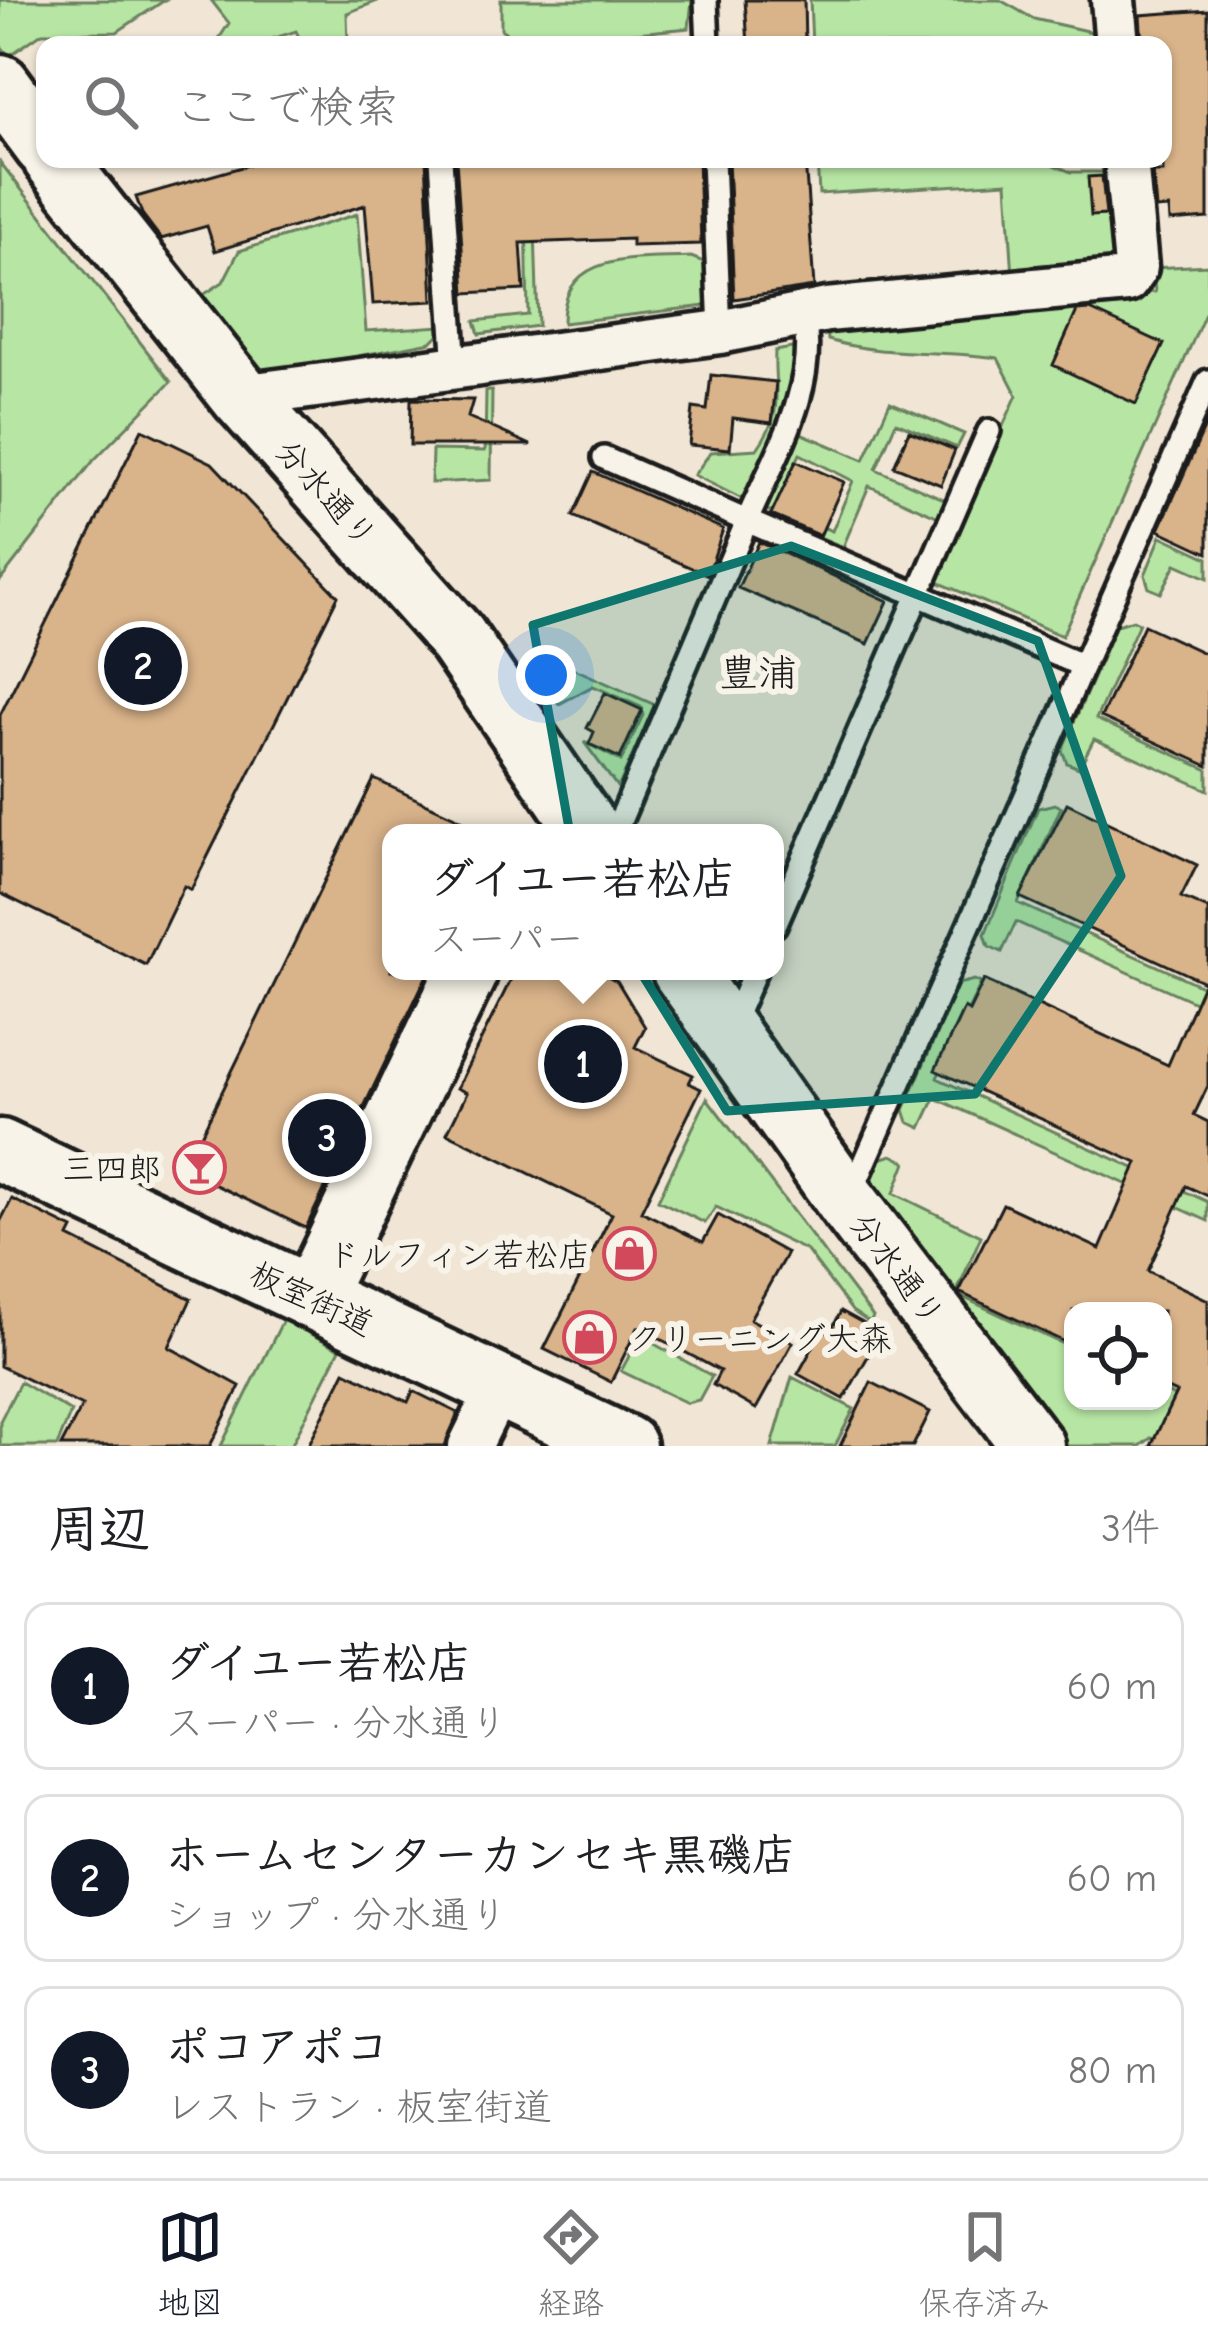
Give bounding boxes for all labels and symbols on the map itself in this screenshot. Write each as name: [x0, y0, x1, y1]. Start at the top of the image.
street label: 分水通り: [268, 432, 385, 555]
pin: 2: [104, 621, 182, 711]
your location: [516, 645, 576, 705]
district label: 豊浦: [719, 651, 797, 696]
pin: 1: [544, 1019, 622, 1109]
pin: 3: [288, 1093, 366, 1183]
bar icon: 三四郎: [172, 1140, 228, 1196]
place label: 三四郎: [62, 1150, 161, 1188]
street label: 分水通り: [842, 1205, 952, 1334]
shop icon: ドルフィン若松店: [602, 1226, 658, 1282]
place label: ドルフィン若松店: [327, 1236, 591, 1274]
street label: 板室街道: [244, 1254, 379, 1344]
shop icon: クリーニング大森: [561, 1310, 617, 1366]
place label: クリーニング大森: [628, 1320, 892, 1358]

